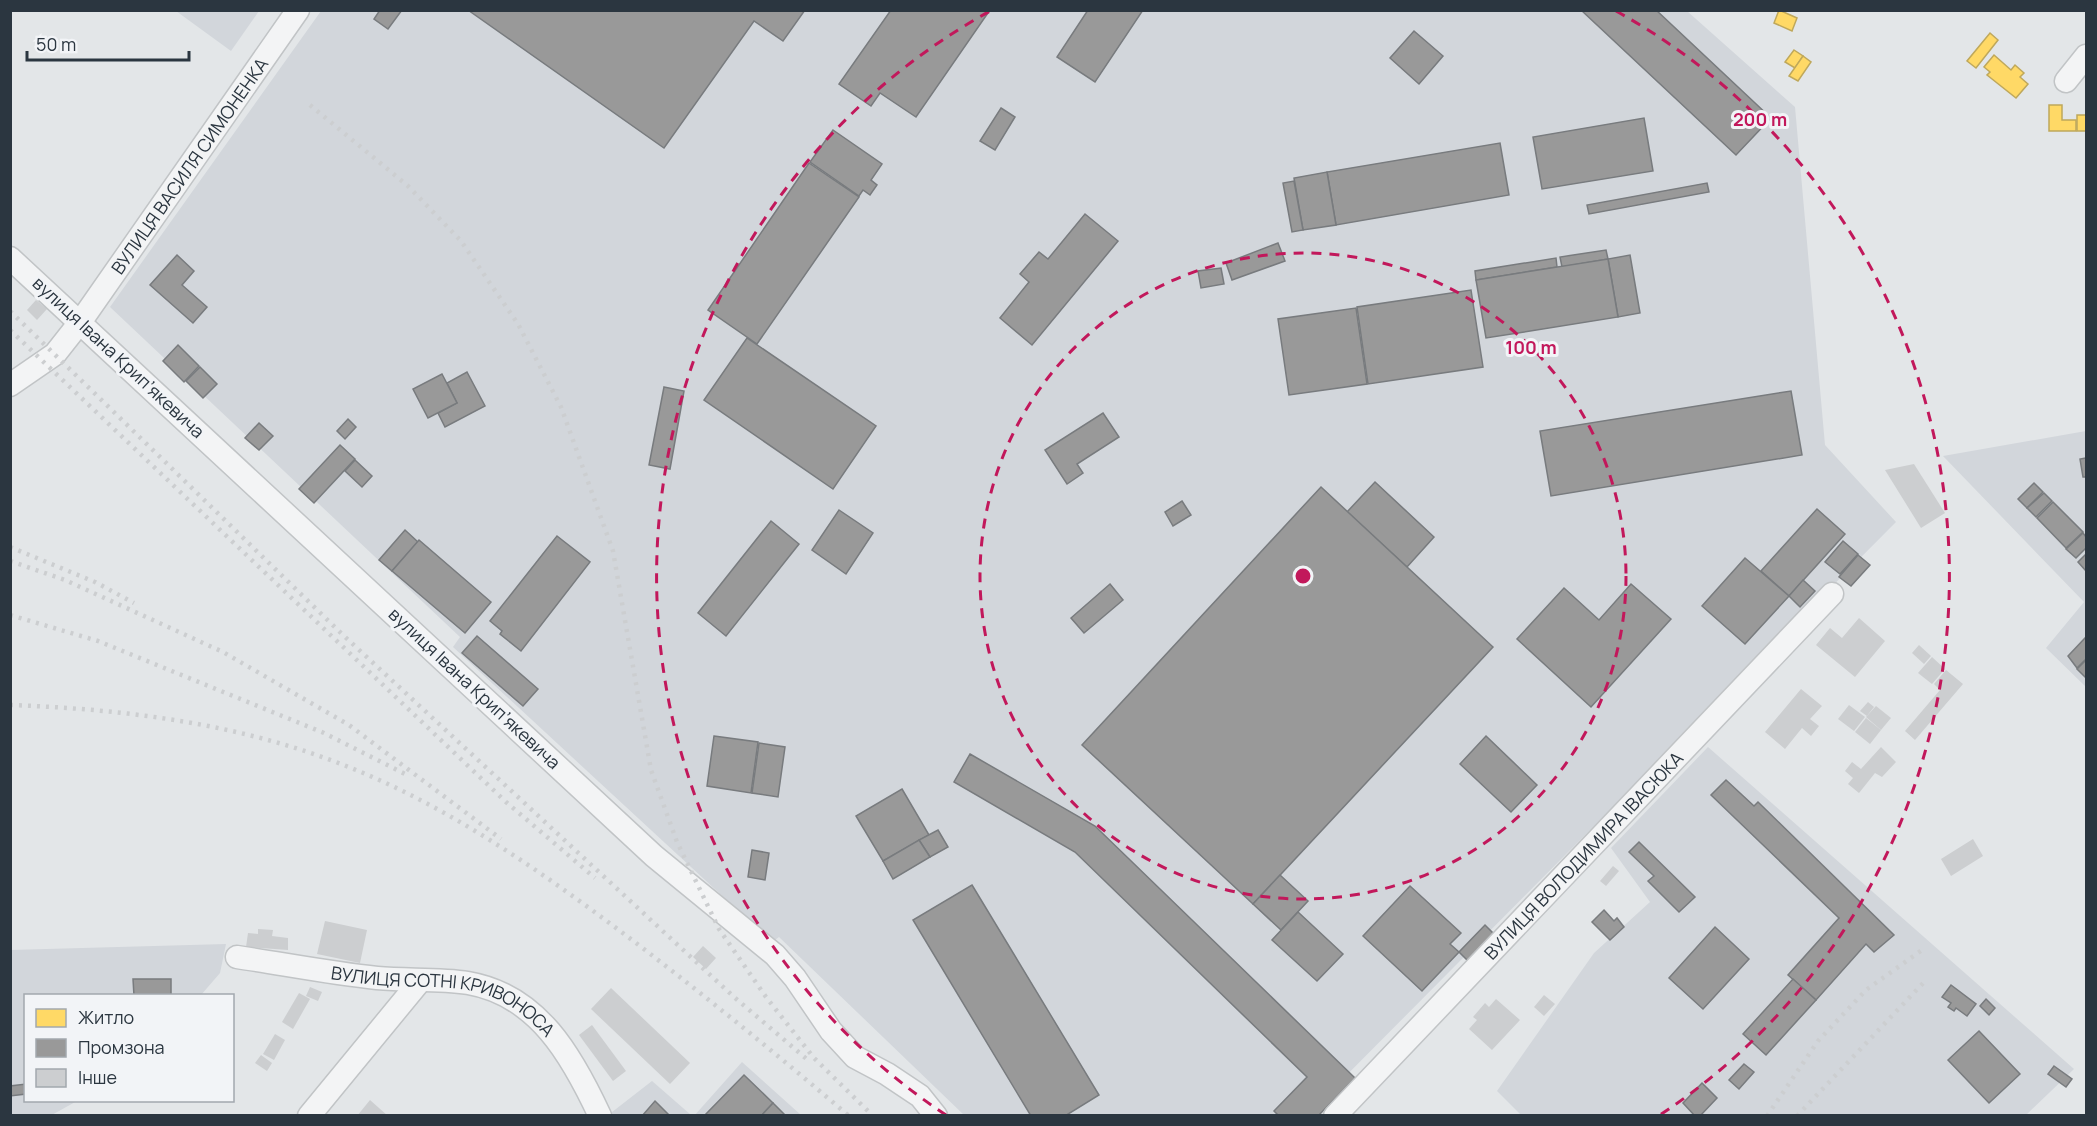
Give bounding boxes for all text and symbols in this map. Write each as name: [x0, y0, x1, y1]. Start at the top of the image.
scale bar: [27, 24, 189, 62]
text: 50 m: [36, 32, 76, 56]
street label: ВУЛИЦЯ ВАСИЛЯ СИМОНЕНКА: [106, 52, 274, 279]
text: 200 m: [1733, 107, 1787, 131]
street label: вулиця Івана Крипʼякевича: [28, 271, 210, 443]
text: 100 m: [1505, 335, 1557, 359]
centre of rings: [1293, 566, 1313, 586]
street label: вулиця Івана Крипʼякевича: [384, 602, 566, 774]
street label: ВУЛИЦЯ ВОЛОДИМИРА ІВАСЮКА: [1478, 746, 1688, 964]
street label: ВУЛИЦЯ СОТНІ КРИВОНОСА: [330, 960, 561, 1042]
legend: [24, 994, 234, 1102]
text: Житло: [78, 1005, 134, 1029]
text: Промзона: [78, 1035, 165, 1059]
text: Інше: [78, 1065, 117, 1089]

